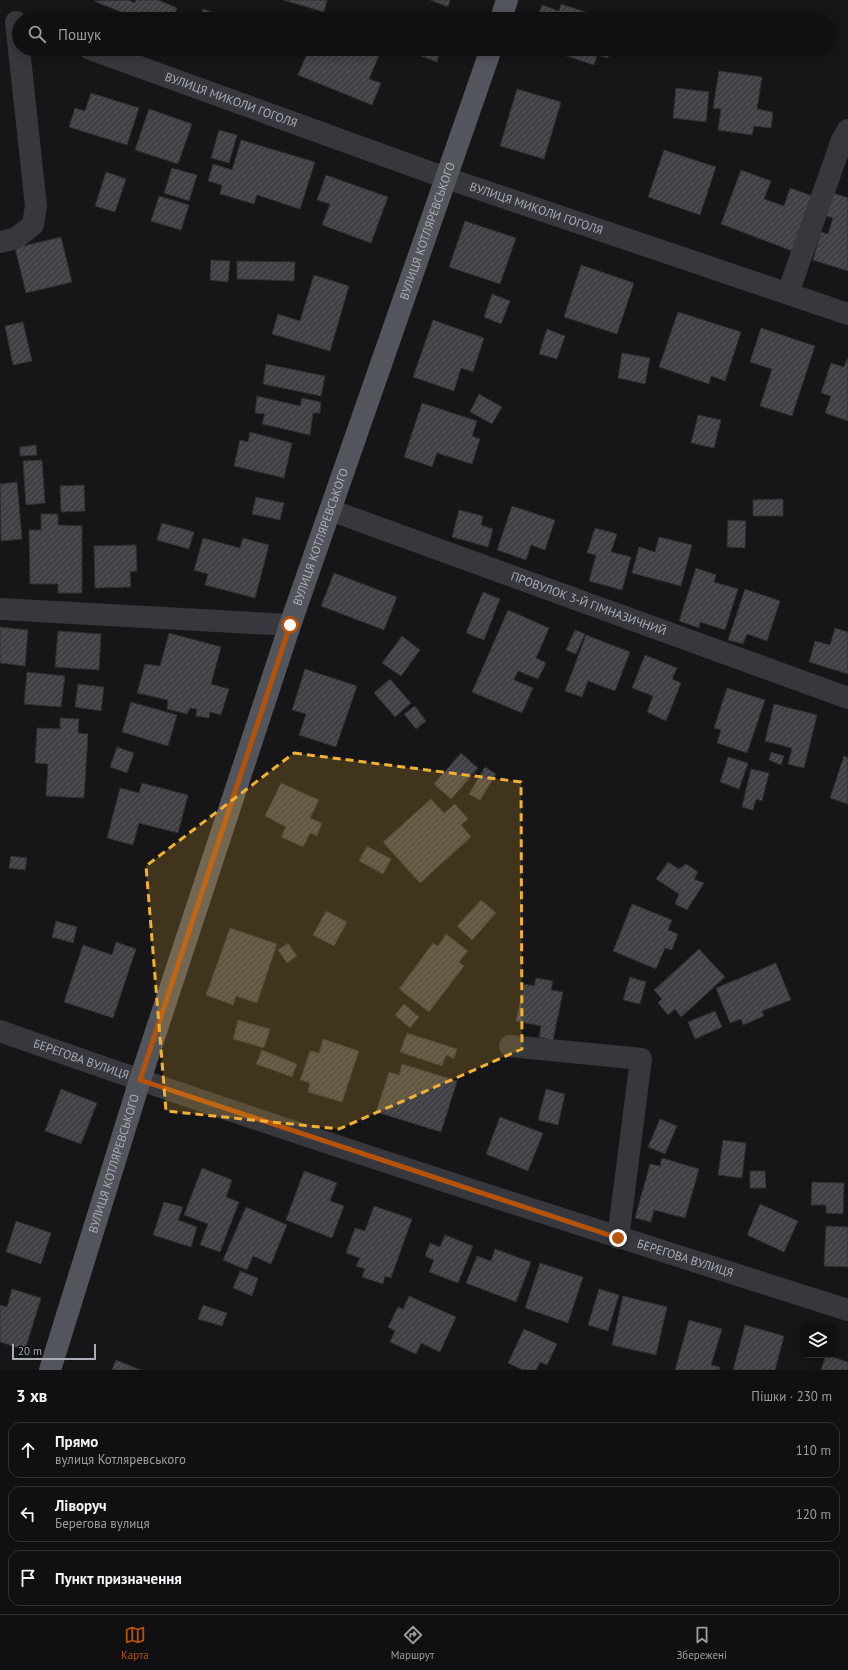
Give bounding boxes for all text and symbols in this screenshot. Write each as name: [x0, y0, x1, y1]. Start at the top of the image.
search box: [12, 12, 836, 56]
icon: search: [26, 23, 48, 45]
text: Пошук: [58, 25, 101, 44]
street label: ВУЛИЦЯ МИКОЛИ ГОГОЛЯ: [163, 69, 299, 131]
street label: ВУЛИЦЯ КОТЛЯРЕВСЬКОГО: [396, 160, 458, 302]
street label: ВУЛИЦЯ МИКОЛИ ГОГОЛЯ: [468, 179, 605, 238]
street label: ВУЛИЦЯ КОТЛЯРЕВСЬКОГО: [289, 466, 351, 608]
street label: ПРОВУЛОК 3-Й ГІМНАЗИЧНИЙ: [509, 568, 668, 638]
route start: [281, 616, 299, 634]
street label: БЕРЕГОВА ВУЛИЦЯ: [32, 1035, 131, 1082]
street label: ВУЛИЦЯ КОТЛЯРЕВСЬКОГО: [85, 1092, 142, 1235]
route end: [609, 1229, 627, 1247]
street label: БЕРЕГОВА ВУЛИЦЯ: [635, 1236, 735, 1280]
map controls: [800, 1322, 836, 1358]
button: layers: [800, 1322, 836, 1358]
scale bar: [12, 1342, 96, 1361]
text: 20 m: [18, 1344, 42, 1358]
text: 3 хв: [16, 1385, 47, 1407]
text: Пішки · 230 m: [751, 1388, 832, 1405]
text: Прямо: [55, 1432, 98, 1451]
icon: ahead: [17, 1439, 39, 1461]
text: 110 m: [796, 1442, 831, 1459]
text: вулиця Котляревського: [55, 1451, 186, 1468]
text: Ліворуч: [55, 1496, 107, 1515]
icon: left: [17, 1503, 39, 1525]
text: 120 m: [796, 1506, 831, 1523]
text: Берегова вулиця: [55, 1515, 150, 1532]
icon: arrive: [17, 1567, 39, 1589]
text: Пункт призначення: [55, 1569, 182, 1588]
tab: Карта: [121, 1624, 149, 1662]
tab: Маршрут: [391, 1624, 434, 1662]
tab: Збережені: [676, 1624, 727, 1662]

